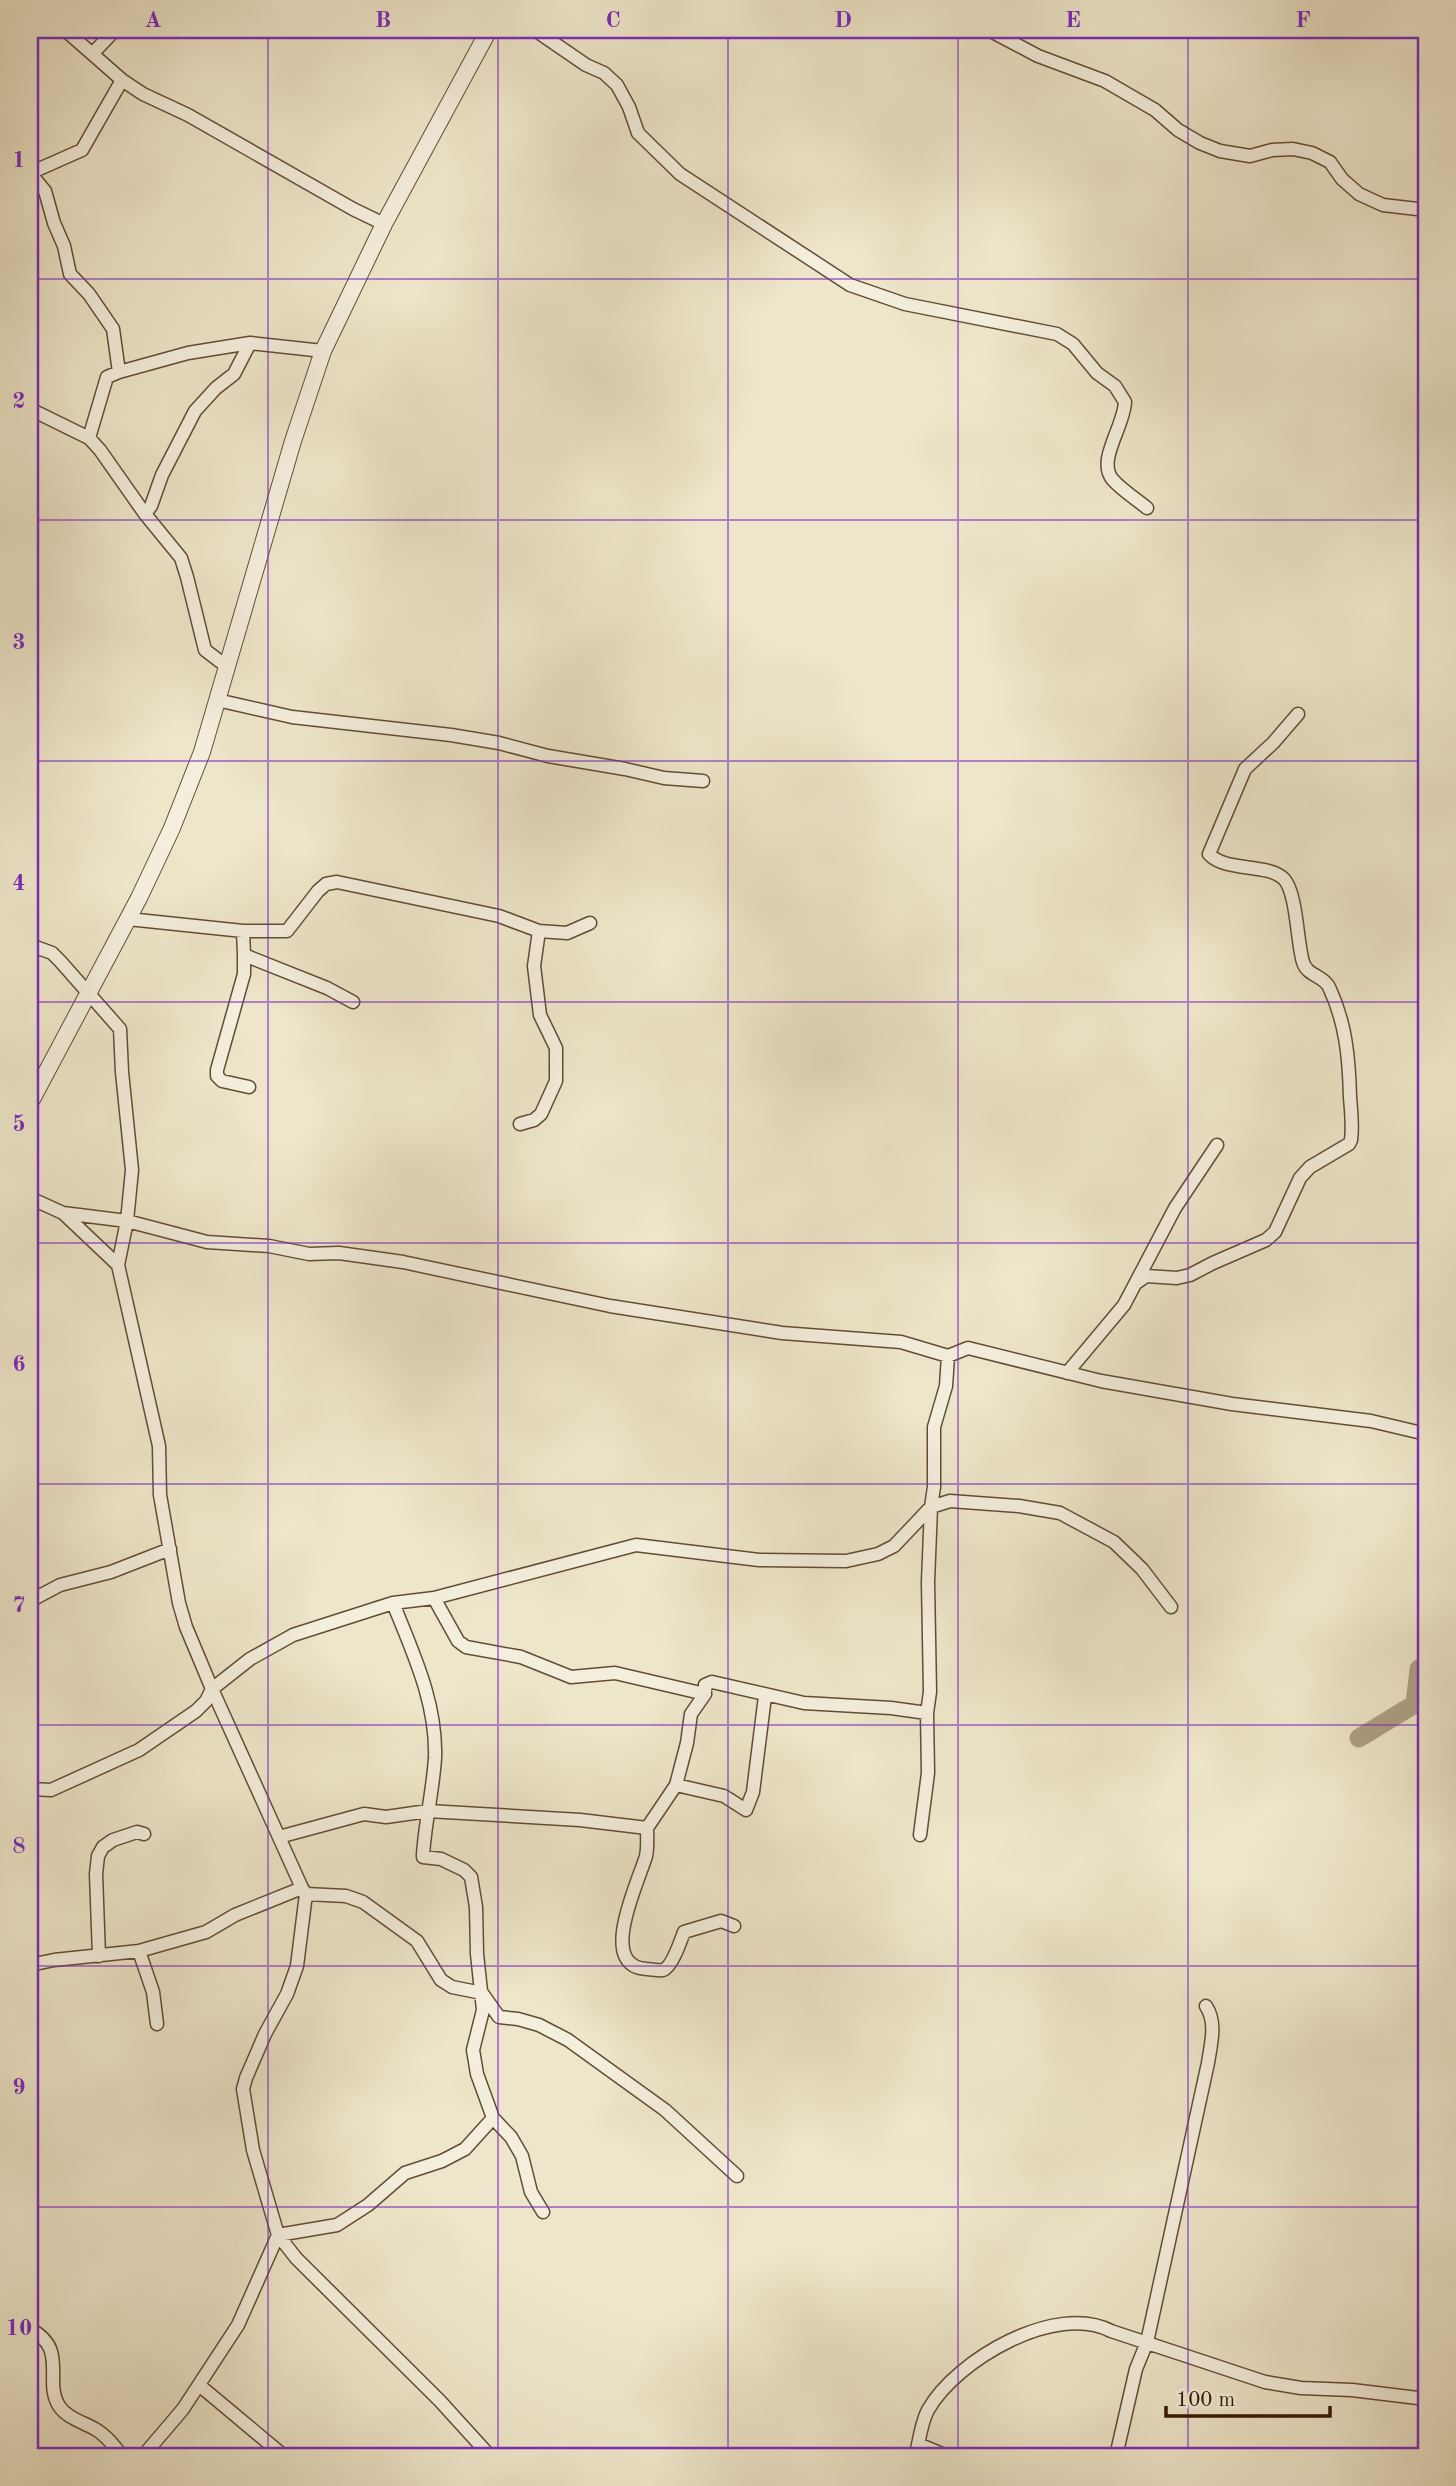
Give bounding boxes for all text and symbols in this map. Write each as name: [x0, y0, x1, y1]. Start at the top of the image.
text: A: [144, 9, 162, 32]
text: B: [375, 9, 391, 32]
text: C: [605, 9, 621, 32]
text: D: [834, 9, 852, 32]
text: E: [1065, 9, 1081, 32]
text: F: [1295, 9, 1311, 32]
text: 1: [12, 149, 26, 172]
text: 2: [12, 390, 26, 413]
text: 3: [12, 631, 26, 654]
text: 4: [12, 872, 26, 895]
text: 5: [12, 1113, 26, 1136]
text: 6: [12, 1353, 26, 1376]
text: 7: [12, 1594, 26, 1617]
text: 8: [12, 1835, 26, 1858]
text: 9: [12, 2076, 26, 2099]
text: 10: [6, 2317, 32, 2340]
scale bar: [1166, 2374, 1330, 2418]
text: 100 m: [1176, 2390, 1235, 2411]

